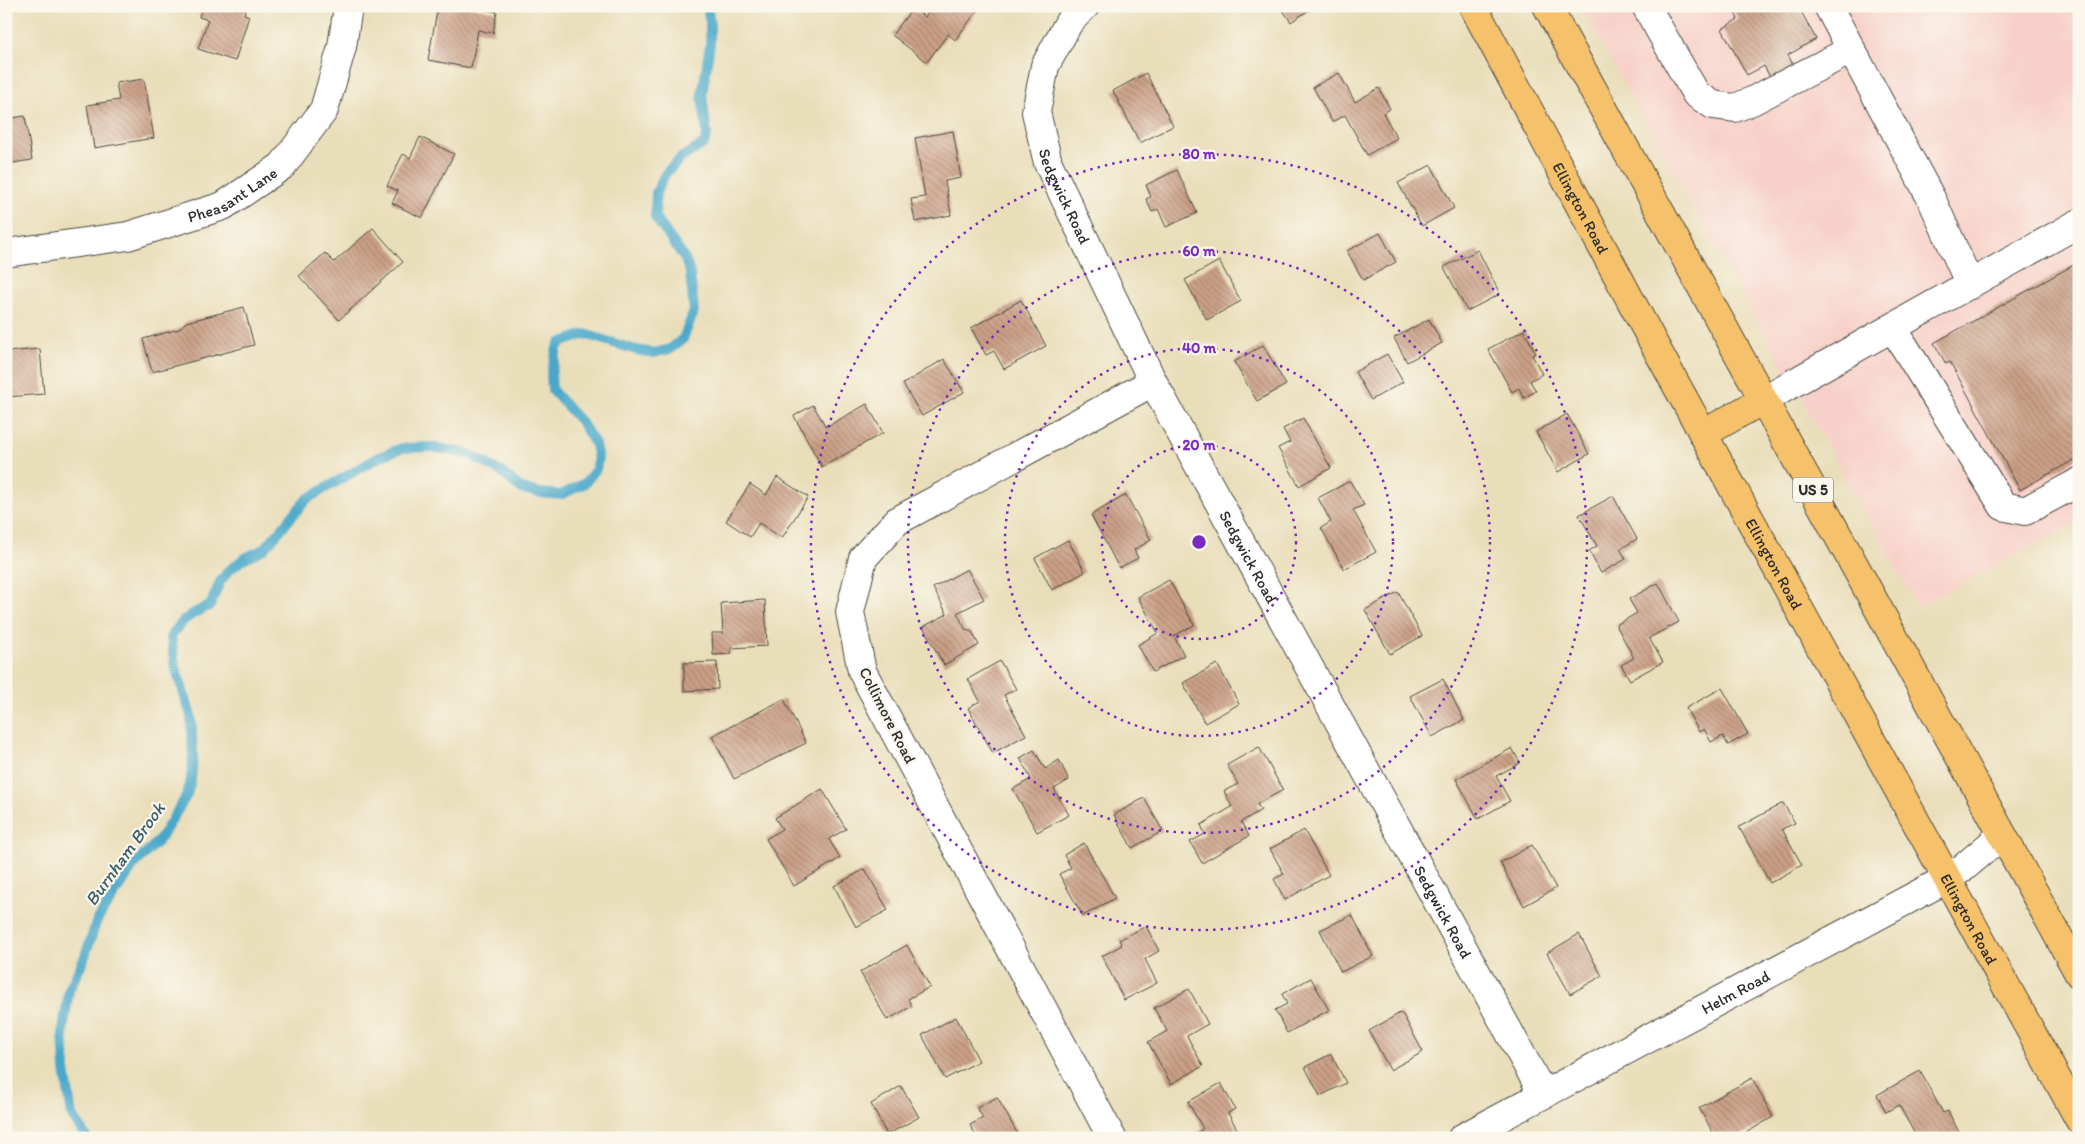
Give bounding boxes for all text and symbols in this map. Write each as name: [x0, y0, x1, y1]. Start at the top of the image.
text: 80 m: [1182, 145, 1216, 163]
street label: Sedgwick Road: [1035, 147, 1094, 247]
street label: Ellington Road: [1548, 159, 1613, 257]
street label: Pheasant Lane: [185, 163, 281, 227]
text: 60 m: [1182, 242, 1216, 260]
text: 40 m: [1182, 339, 1217, 357]
text: 20 m: [1182, 436, 1216, 454]
road number: US 5: [1793, 478, 1833, 502]
street label: Sedgwick Road: [1215, 507, 1281, 607]
street label: Ellington Road: [1741, 515, 1807, 613]
centre of rings: [1190, 533, 1208, 551]
street label: Collimore Road: [855, 664, 920, 767]
water label: Burnham Brook: [80, 797, 171, 910]
street label: Sedgwick Road: [1410, 862, 1476, 962]
street label: Ellington Road: [1936, 870, 2001, 968]
street label: Helm Road: [1698, 966, 1773, 1018]

